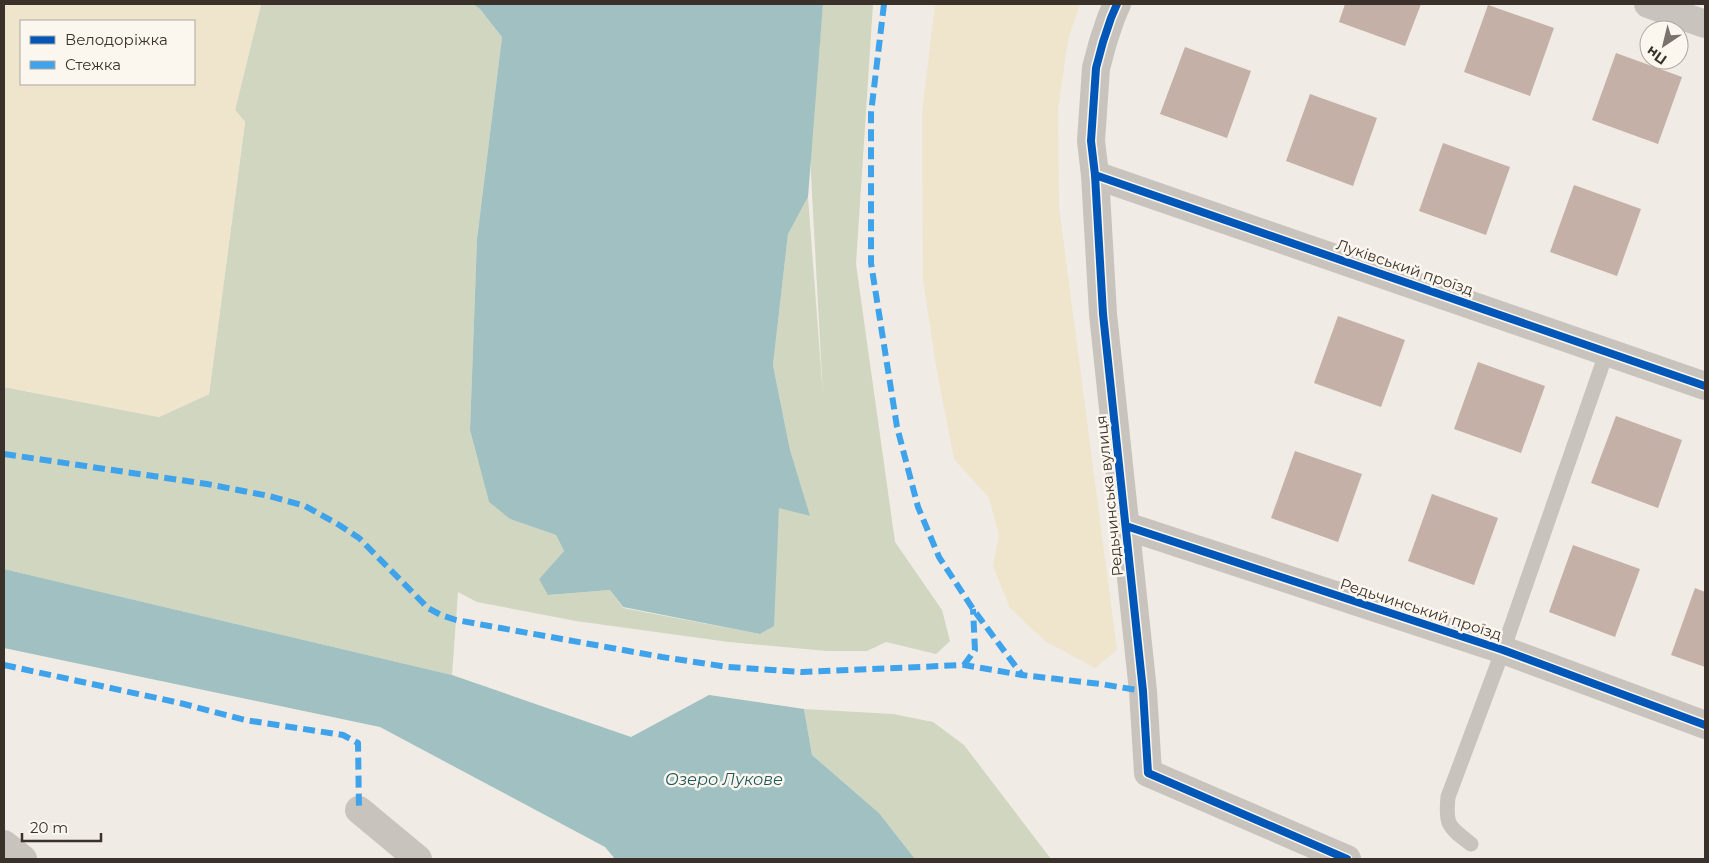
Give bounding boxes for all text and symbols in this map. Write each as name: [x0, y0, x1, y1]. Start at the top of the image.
legend: [20, 20, 195, 85]
north arrow: [1639, 20, 1689, 70]
text: Велодоріжка: [65, 30, 168, 49]
text: Пн: [1643, 42, 1670, 69]
text: Стежка: [65, 55, 121, 74]
street label: Луківський проїзд: [1334, 235, 1476, 299]
street label: Редьчинська вулиця: [1091, 415, 1127, 577]
street label: Редьчинський проїзд: [1338, 574, 1505, 644]
water label: Озеро Лукове: [665, 770, 783, 789]
scale bar: [22, 810, 101, 842]
text: 20 m: [30, 818, 68, 837]

